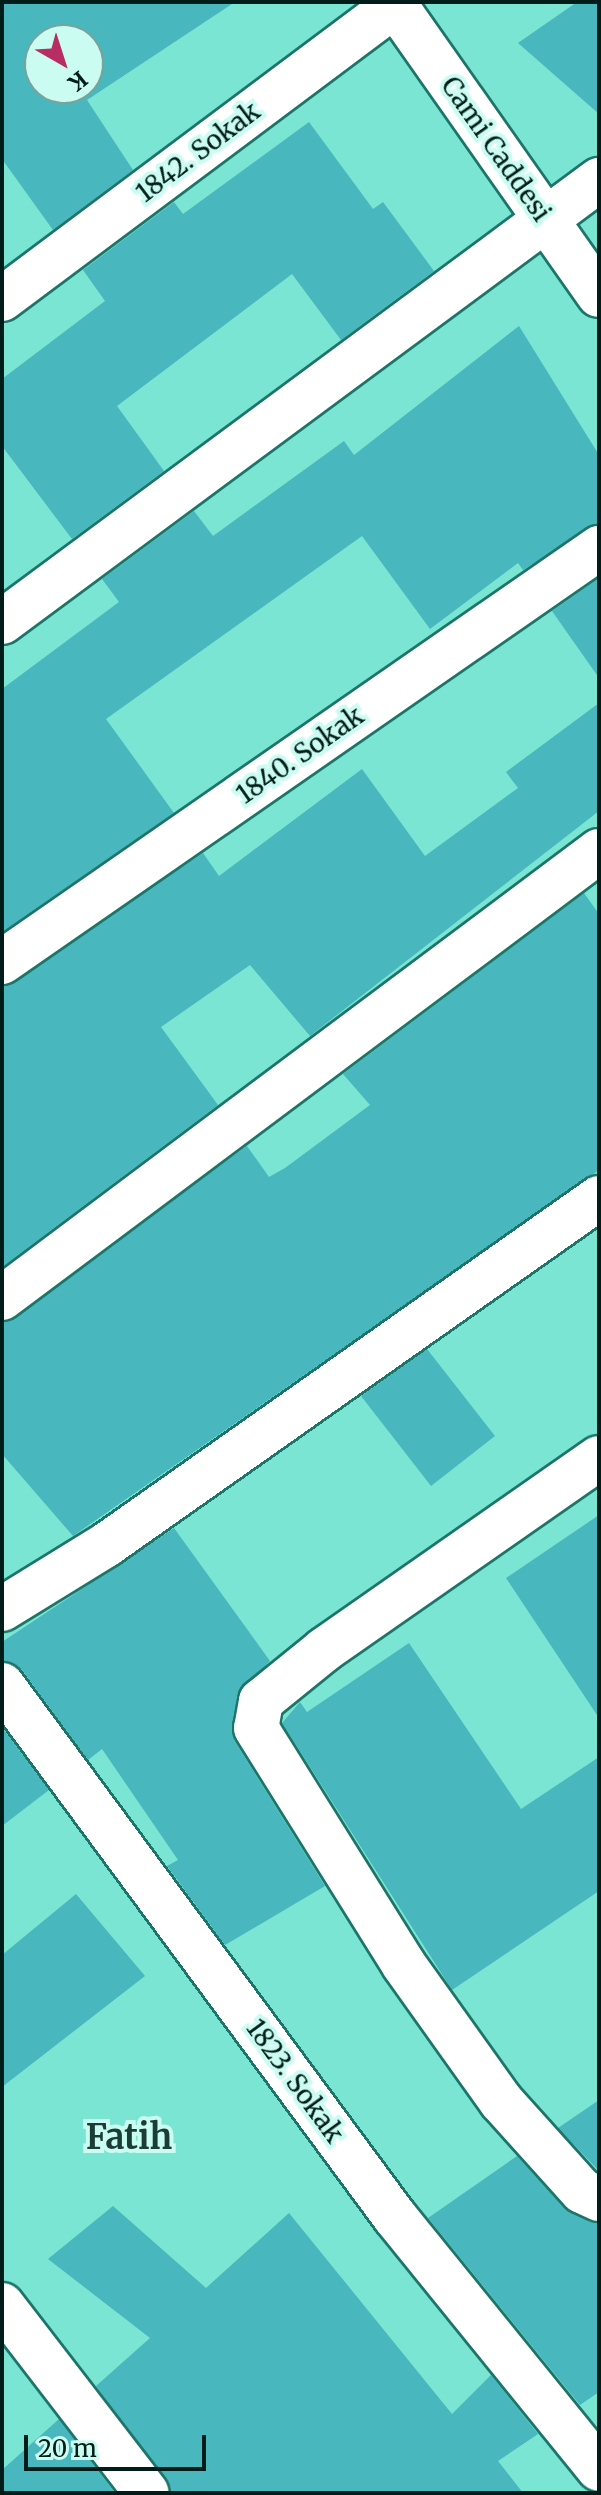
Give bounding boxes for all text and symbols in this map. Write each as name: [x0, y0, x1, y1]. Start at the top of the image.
north arrow: [24, 24, 104, 104]
text: K: [63, 65, 93, 97]
street label: Cami Caddesi: [435, 71, 557, 227]
street label: 1842. Sokak: [130, 95, 266, 209]
street label: 1840. Sokak: [231, 700, 369, 810]
street label: 1823. Sokak: [240, 2013, 350, 2149]
district label: Fatih: [86, 2118, 172, 2158]
scale bar: [28, 2419, 210, 2469]
text: 20 m: [38, 2433, 97, 2464]

